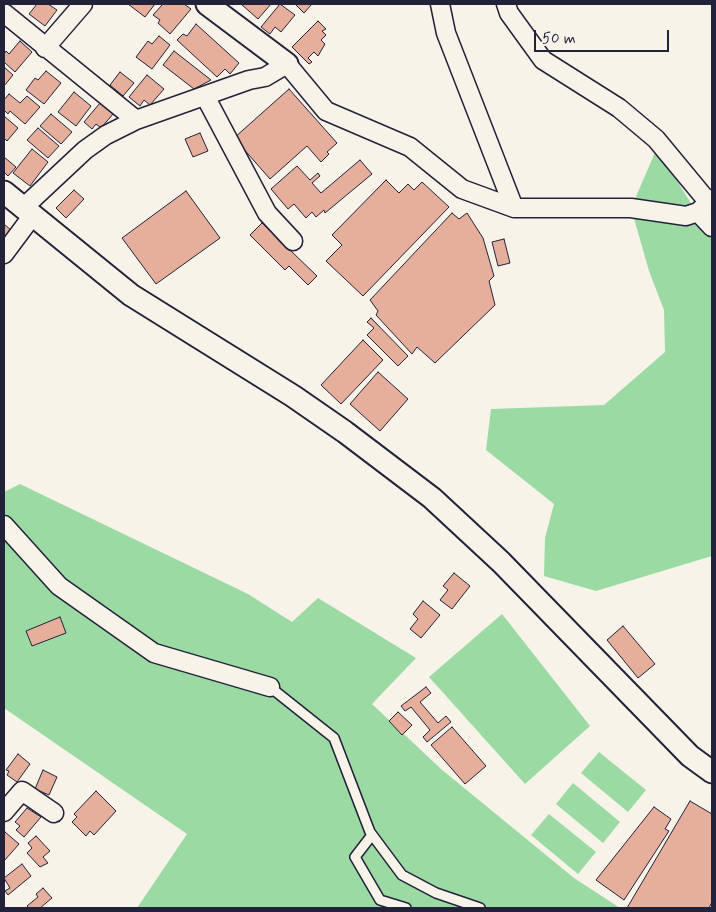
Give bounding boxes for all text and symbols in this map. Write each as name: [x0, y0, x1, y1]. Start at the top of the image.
scale bar: [536, 20, 671, 52]
text: 50 m: [542, 29, 576, 49]

